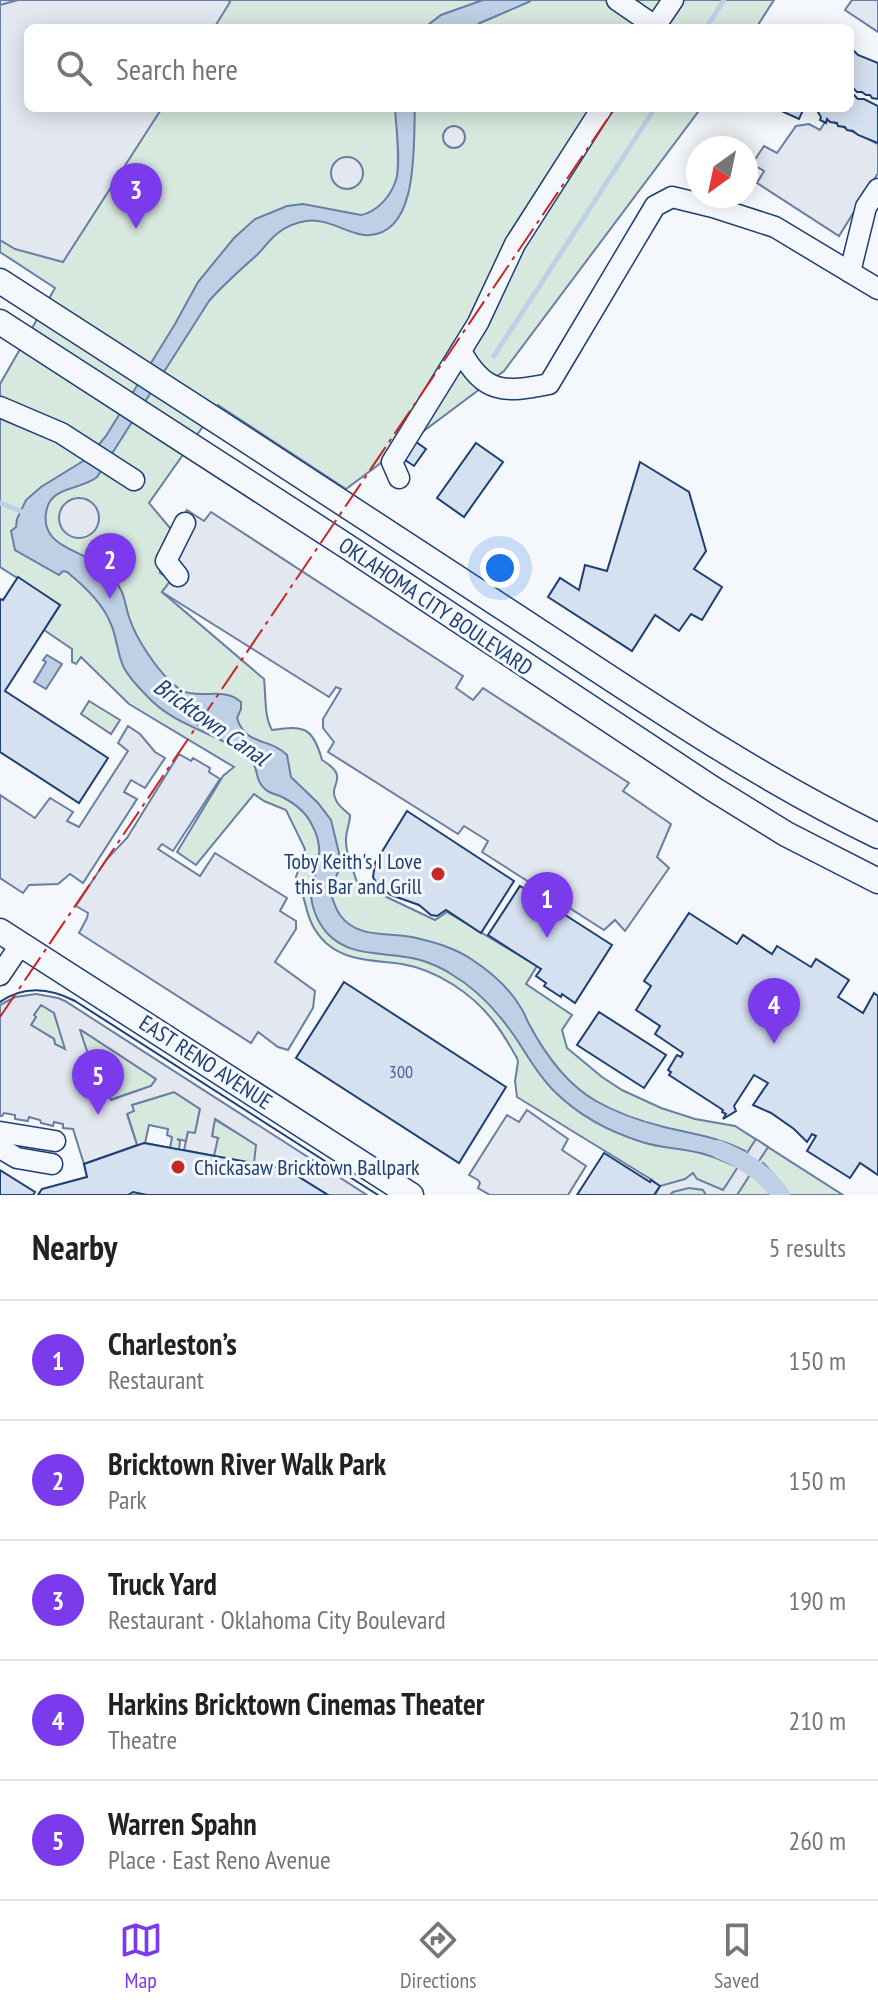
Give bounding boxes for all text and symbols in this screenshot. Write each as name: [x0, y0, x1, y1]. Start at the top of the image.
search box: [24, 24, 854, 112]
icon: search: [52, 46, 96, 90]
text: Search here: [116, 49, 238, 88]
north arrow: [686, 136, 758, 208]
pin: 3: [110, 163, 162, 229]
street label: OKLAHOMA CITY BOULEVARD: [334, 531, 538, 681]
pin: 2: [84, 533, 136, 599]
your location: [480, 548, 520, 588]
water label: Bricktown Canal: [148, 671, 277, 774]
place label: Toby Keith's I Love this Bar and Grill: [284, 847, 423, 900]
marker: Toby Keith's I Love this Bar and Grill: [429, 865, 447, 883]
pin: 1: [521, 872, 573, 938]
pin: 4: [748, 978, 800, 1044]
street label: EAST RENO AVENUE: [134, 1009, 278, 1115]
pin: 5: [72, 1049, 124, 1115]
house number: 300: [389, 1060, 413, 1083]
place label: Chickasaw Bricktown Ballpark: [194, 1153, 420, 1181]
marker: Chickasaw Bricktown Ballpark: [169, 1158, 187, 1176]
text: Nearby: [32, 1225, 117, 1269]
text: 5 results: [769, 1231, 846, 1264]
text: Charleston’s: [108, 1324, 237, 1363]
text: 1: [52, 1344, 64, 1377]
text: 150 m: [788, 1344, 846, 1377]
text: Restaurant: [108, 1363, 204, 1396]
text: Bricktown River Walk Park: [108, 1444, 386, 1483]
text: 2: [52, 1464, 64, 1497]
text: 150 m: [788, 1464, 846, 1497]
text: Park: [108, 1483, 147, 1516]
text: Truck Yard: [108, 1564, 217, 1603]
text: 3: [52, 1584, 64, 1617]
text: 190 m: [788, 1584, 846, 1617]
text: Restaurant · Oklahoma City Boulevard: [108, 1603, 446, 1636]
text: Harkins Bricktown Cinemas Theater: [108, 1684, 485, 1723]
text: 4: [52, 1704, 64, 1737]
text: 210 m: [788, 1704, 846, 1737]
text: Theatre: [108, 1723, 177, 1756]
text: Warren Spahn: [108, 1804, 257, 1843]
text: 5: [52, 1824, 64, 1857]
text: 260 m: [788, 1824, 846, 1857]
text: Place · East Reno Avenue: [108, 1843, 331, 1876]
tab: Map: [119, 1918, 163, 1994]
tab: Directions: [400, 1918, 477, 1994]
tab: Saved: [714, 1918, 759, 1994]

